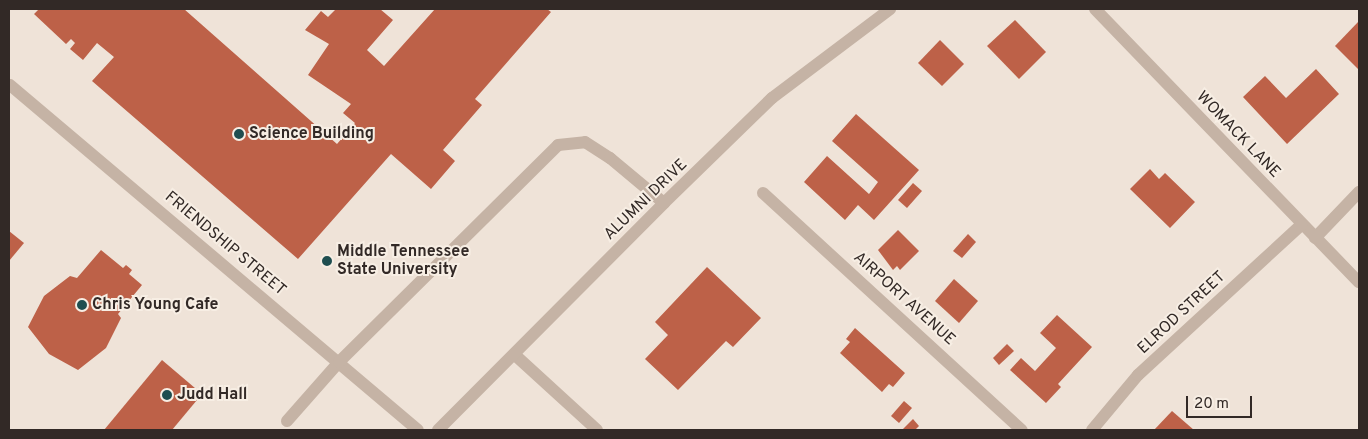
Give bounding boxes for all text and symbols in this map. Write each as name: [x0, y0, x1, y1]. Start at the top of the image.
street label: WOMACK LANE: [1192, 88, 1284, 182]
place label: Science Building: [249, 124, 374, 144]
marker: Science Building: [233, 128, 245, 140]
street label: ALUMNI DRIVE: [600, 155, 692, 245]
street label: FRIENDSHIP STREET: [160, 188, 290, 300]
place label: Middle Tennessee State University: [337, 242, 469, 280]
street label: AIRPORT AVENUE: [849, 248, 959, 350]
marker: Middle Tennessee State University: [321, 255, 333, 267]
street label: ELROD STREET: [1134, 267, 1230, 359]
place label: Chris Young Cafe: [92, 295, 219, 315]
marker: Chris Young Cafe: [76, 299, 88, 311]
place label: Judd Hall: [177, 385, 247, 405]
scale bar: [1188, 386, 1254, 418]
marker: Judd Hall: [161, 389, 173, 401]
text: 20 m: [1194, 395, 1229, 414]

